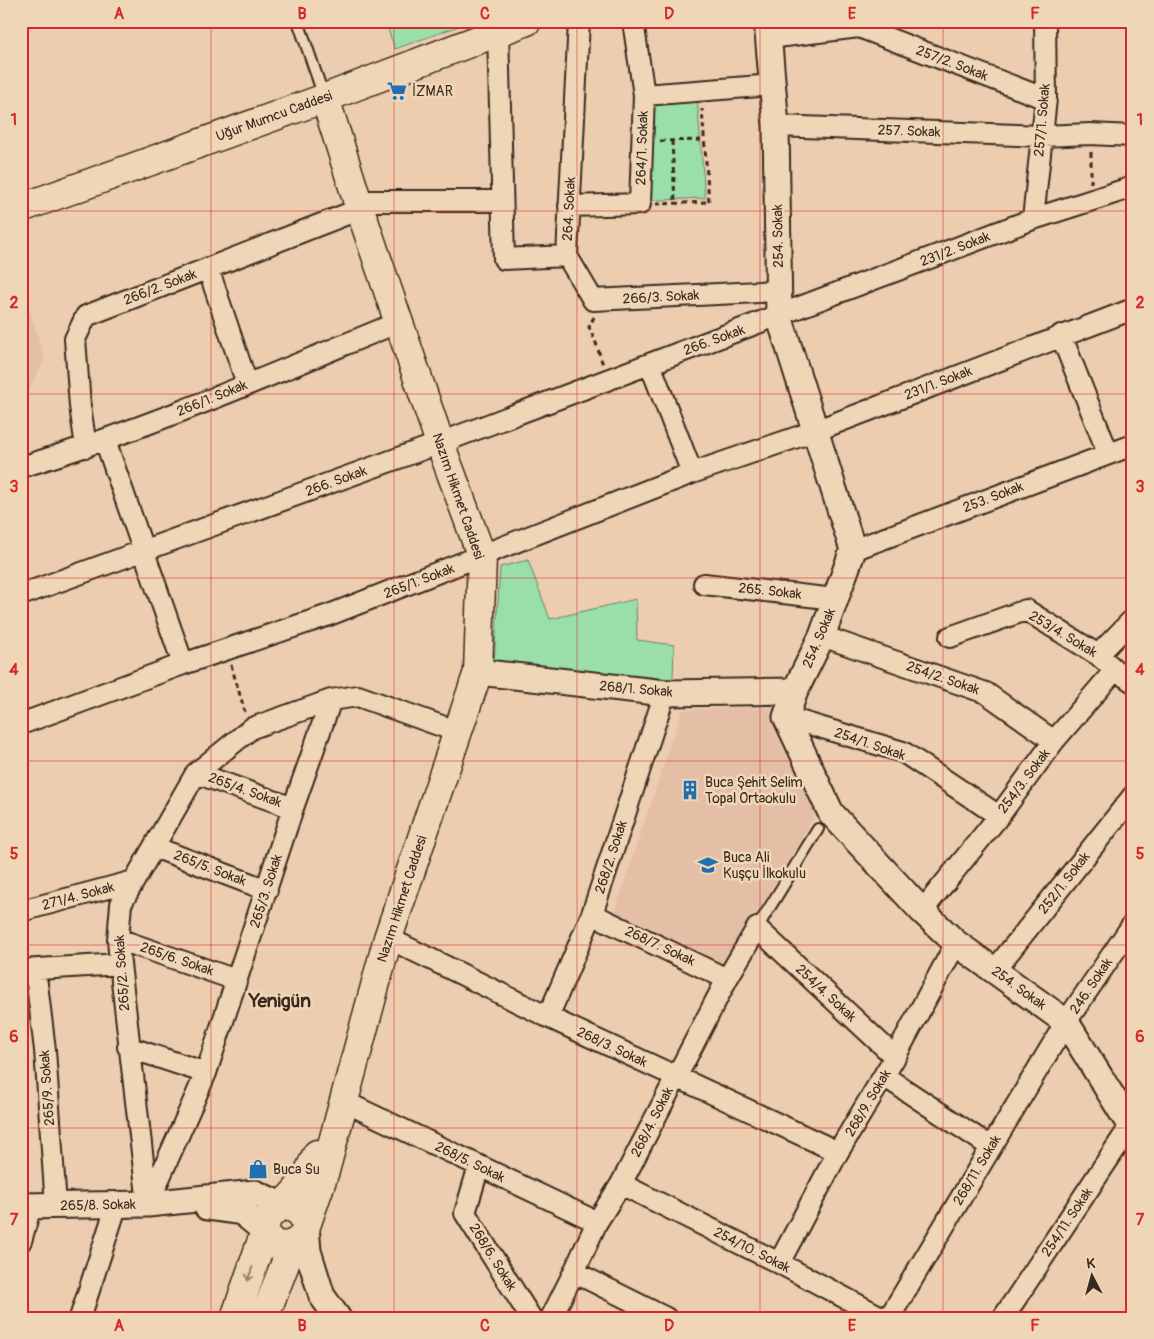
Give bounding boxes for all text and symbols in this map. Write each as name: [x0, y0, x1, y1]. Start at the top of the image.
text: A: [114, 4, 125, 24]
text: B: [297, 4, 307, 24]
text: C: [480, 4, 490, 24]
text: D: [664, 4, 674, 24]
text: E: [848, 4, 857, 24]
text: F: [1030, 4, 1040, 24]
street label: 257/2. Sokak: [914, 42, 990, 85]
supermarket icon: İZMAR: [386, 80, 408, 102]
place label: İZMAR: [412, 83, 453, 100]
street label: 257/1. Sokak: [1030, 83, 1054, 157]
street label: Uğur Mumcu Caddesi: [213, 87, 335, 145]
text: 1: [11, 110, 17, 130]
street label: 264/1. Sokak: [632, 110, 652, 186]
text: 1: [1137, 110, 1143, 130]
street label: 257. Sokak: [877, 121, 941, 141]
street label: 264. Sokak: [559, 176, 579, 241]
street label: 254. Sokak: [769, 204, 787, 268]
street label: 231/2. Sokak: [918, 228, 993, 270]
street label: 266/2. Sokak: [121, 265, 199, 309]
street label: 266/3. Sokak: [622, 286, 700, 308]
text: 2: [10, 293, 19, 313]
text: 2: [1136, 293, 1145, 313]
street label: 266. Sokak: [681, 321, 747, 359]
street label: 231/1. Sokak: [902, 362, 974, 404]
street label: 266/1. Sokak: [174, 376, 250, 420]
street label: Nazım Hikmet Caddesi: [428, 431, 488, 562]
street label: 266. Sokak: [303, 462, 369, 500]
text: 3: [10, 477, 19, 497]
text: 3: [1136, 477, 1145, 497]
street label: 253. Sokak: [960, 478, 1026, 516]
street label: 265/1. Sokak: [381, 560, 457, 602]
street label: 265. Sokak: [738, 579, 803, 603]
street label: 254. Sokak: [799, 605, 839, 671]
street label: 253/4. Sokak: [1026, 607, 1100, 661]
street label: 254/2. Sokak: [904, 658, 982, 699]
text: 4: [9, 660, 19, 680]
text: 4: [1135, 660, 1145, 680]
street label: 268/1. Sokak: [599, 677, 674, 701]
street label: 254/1. Sokak: [832, 724, 908, 764]
street label: 254/3. Sokak: [994, 745, 1054, 817]
street label: 265/4. Sokak: [206, 769, 284, 811]
place label: Buca Şehit Selim Topal Ortaokulu: [705, 774, 803, 807]
building icon: Buca Şehit Selim Topal Ortaokulu: [679, 779, 701, 801]
street label: 268/2. Sokak: [591, 818, 631, 896]
street label: Nazım Hikmet Caddesi: [373, 833, 431, 965]
text: 5: [10, 844, 19, 864]
text: 5: [1136, 844, 1145, 864]
street label: 265/5. Sokak: [171, 846, 249, 890]
place label: Buca Ali Kuşçu İlkokulu: [723, 849, 806, 882]
street label: 252/1. Sokak: [1035, 849, 1093, 917]
street label: 265/3. Sokak: [246, 852, 286, 930]
school or university icon: Buca Ali Kuşçu İlkokulu: [697, 854, 719, 876]
street label: 271/4. Sokak: [40, 878, 116, 914]
street label: 268/7. Sokak: [622, 922, 698, 970]
street label: 265/2. Sokak: [111, 934, 133, 1012]
street label: 265/6. Sokak: [138, 938, 216, 980]
street label: 246. Sokak: [1066, 955, 1116, 1017]
street label: 254/4. Sokak: [792, 961, 860, 1025]
street label: 254. Sokak: [988, 962, 1050, 1014]
district label: Yenigün: [248, 989, 311, 1013]
street label: 268/3. Sokak: [574, 1023, 650, 1071]
text: 6: [9, 1027, 19, 1047]
text: 6: [1135, 1027, 1145, 1047]
street label: 265/9. Sokak: [36, 1049, 58, 1126]
street label: 268/9. Sokak: [841, 1066, 895, 1140]
street label: 268/4. Sokak: [627, 1084, 677, 1160]
street label: 268/11. Sokak: [949, 1132, 1005, 1208]
street label: 268/5. Sokak: [432, 1138, 508, 1186]
shop icon: Buca Su: [247, 1158, 269, 1180]
place label: Buca Su: [273, 1161, 320, 1178]
street label: 254/11. Sokak: [1038, 1184, 1096, 1260]
street label: 265/8. Sokak: [60, 1196, 136, 1214]
text: 7: [10, 1210, 19, 1230]
text: 7: [1136, 1210, 1145, 1230]
street label: 268/6. Sokak: [466, 1220, 520, 1294]
street label: 254/10. Sokak: [711, 1223, 793, 1277]
north arrow: [1066, 1252, 1116, 1302]
text: K: [1086, 1255, 1096, 1272]
one-way arrow: [245, 1266, 255, 1282]
text: A: [114, 1316, 125, 1336]
text: B: [297, 1316, 307, 1336]
text: C: [480, 1316, 490, 1336]
text: D: [664, 1316, 674, 1336]
text: E: [848, 1316, 857, 1336]
text: F: [1030, 1316, 1040, 1336]

